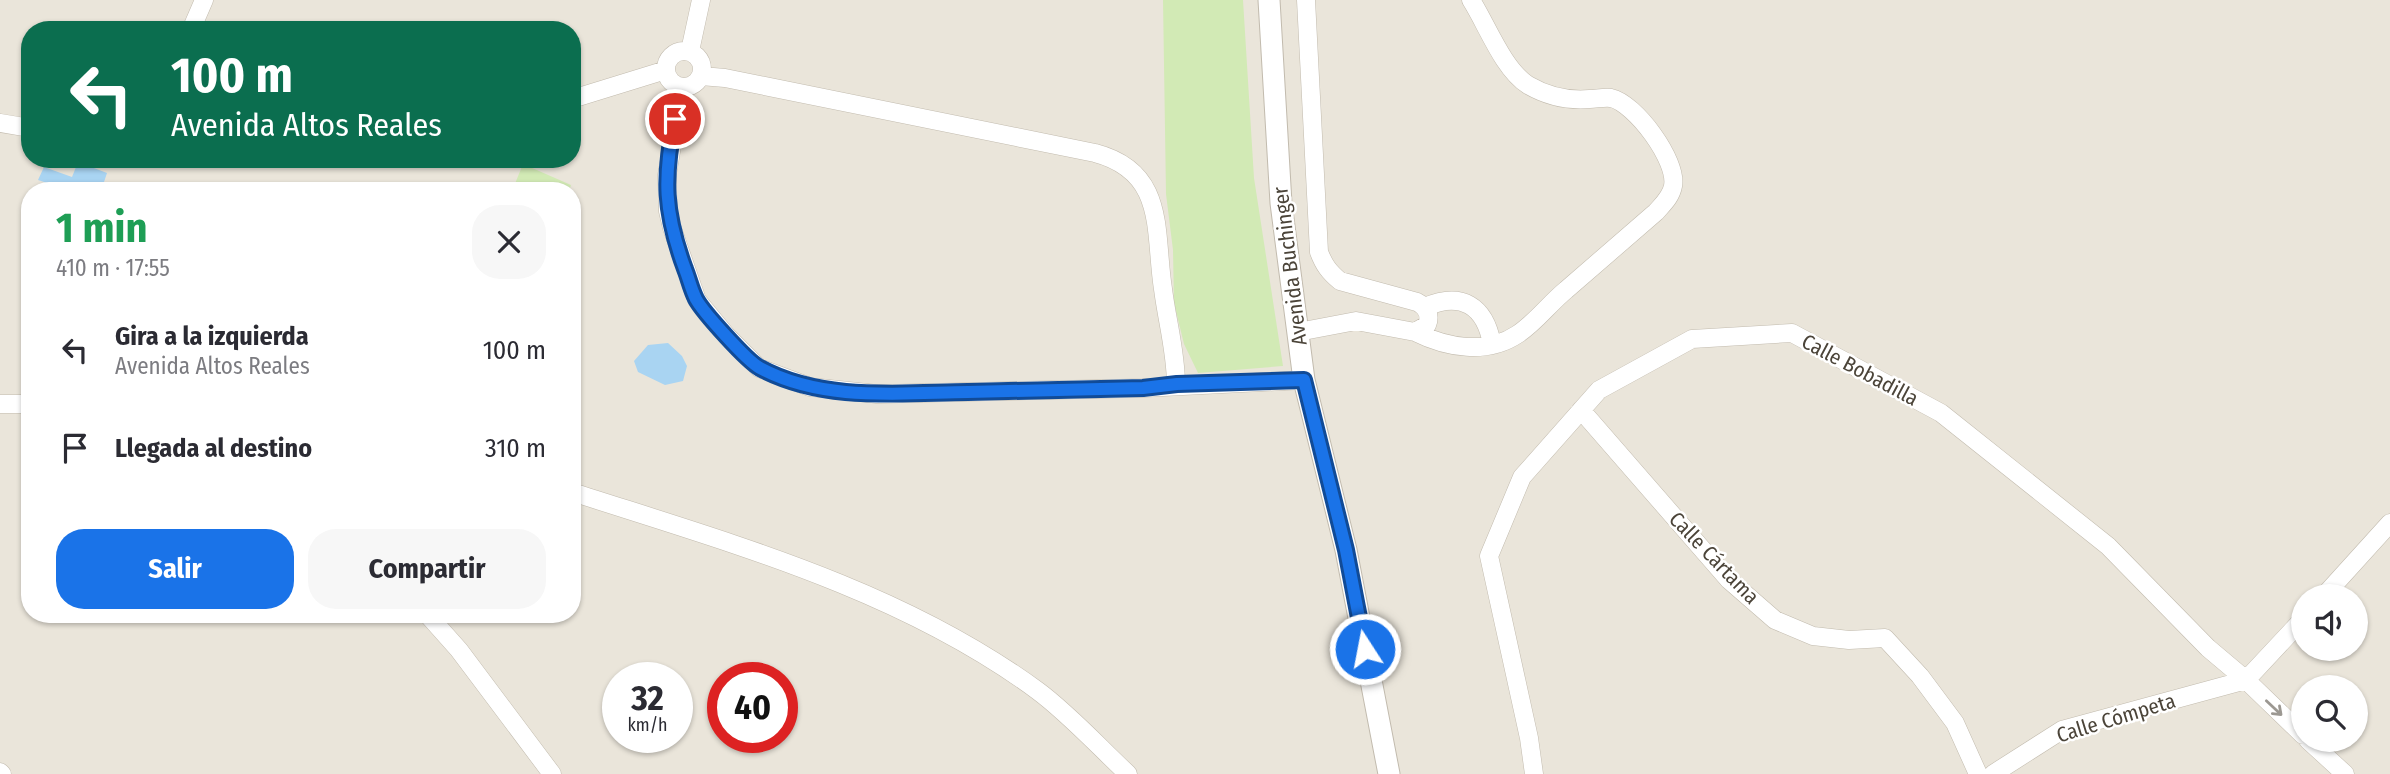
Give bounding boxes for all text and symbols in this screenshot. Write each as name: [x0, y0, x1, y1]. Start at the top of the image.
text: 100 m: [171, 46, 293, 105]
icon: left: [56, 49, 147, 140]
pin: [645, 89, 705, 149]
icon: arrive: [656, 100, 694, 138]
text: Avenida Altos Reales: [171, 106, 442, 144]
street label: Avenida Buchinger: [1267, 185, 1313, 347]
text: 1 min: [56, 203, 147, 253]
button: close: [472, 205, 546, 279]
text: 410 m · 17:55: [56, 254, 170, 282]
text: Gira a la izquierda: [115, 321, 309, 352]
street label: Calle Bobadilla: [1797, 328, 1923, 412]
icon: left: [56, 331, 94, 369]
text: 100 m: [483, 335, 546, 366]
text: Avenida Altos Reales: [115, 352, 310, 380]
icon: arrive: [56, 429, 94, 467]
text: Llegada al destino: [115, 433, 312, 464]
text: 310 m: [485, 433, 546, 464]
street label: Calle Cártama: [1664, 506, 1764, 610]
button: Salir: [56, 529, 294, 609]
button: Compartir: [308, 529, 546, 609]
map controls: [2291, 584, 2368, 752]
button: sound: [2291, 584, 2368, 661]
position arrow: [1328, 612, 1402, 686]
speed limit sign: 40: [707, 662, 798, 753]
button: search: [2291, 675, 2368, 752]
text: 32: [631, 677, 664, 719]
street label: Calle Cómpeta: [2053, 688, 2179, 748]
one-way arrow: [2265, 700, 2282, 717]
text: km/h: [627, 714, 668, 736]

